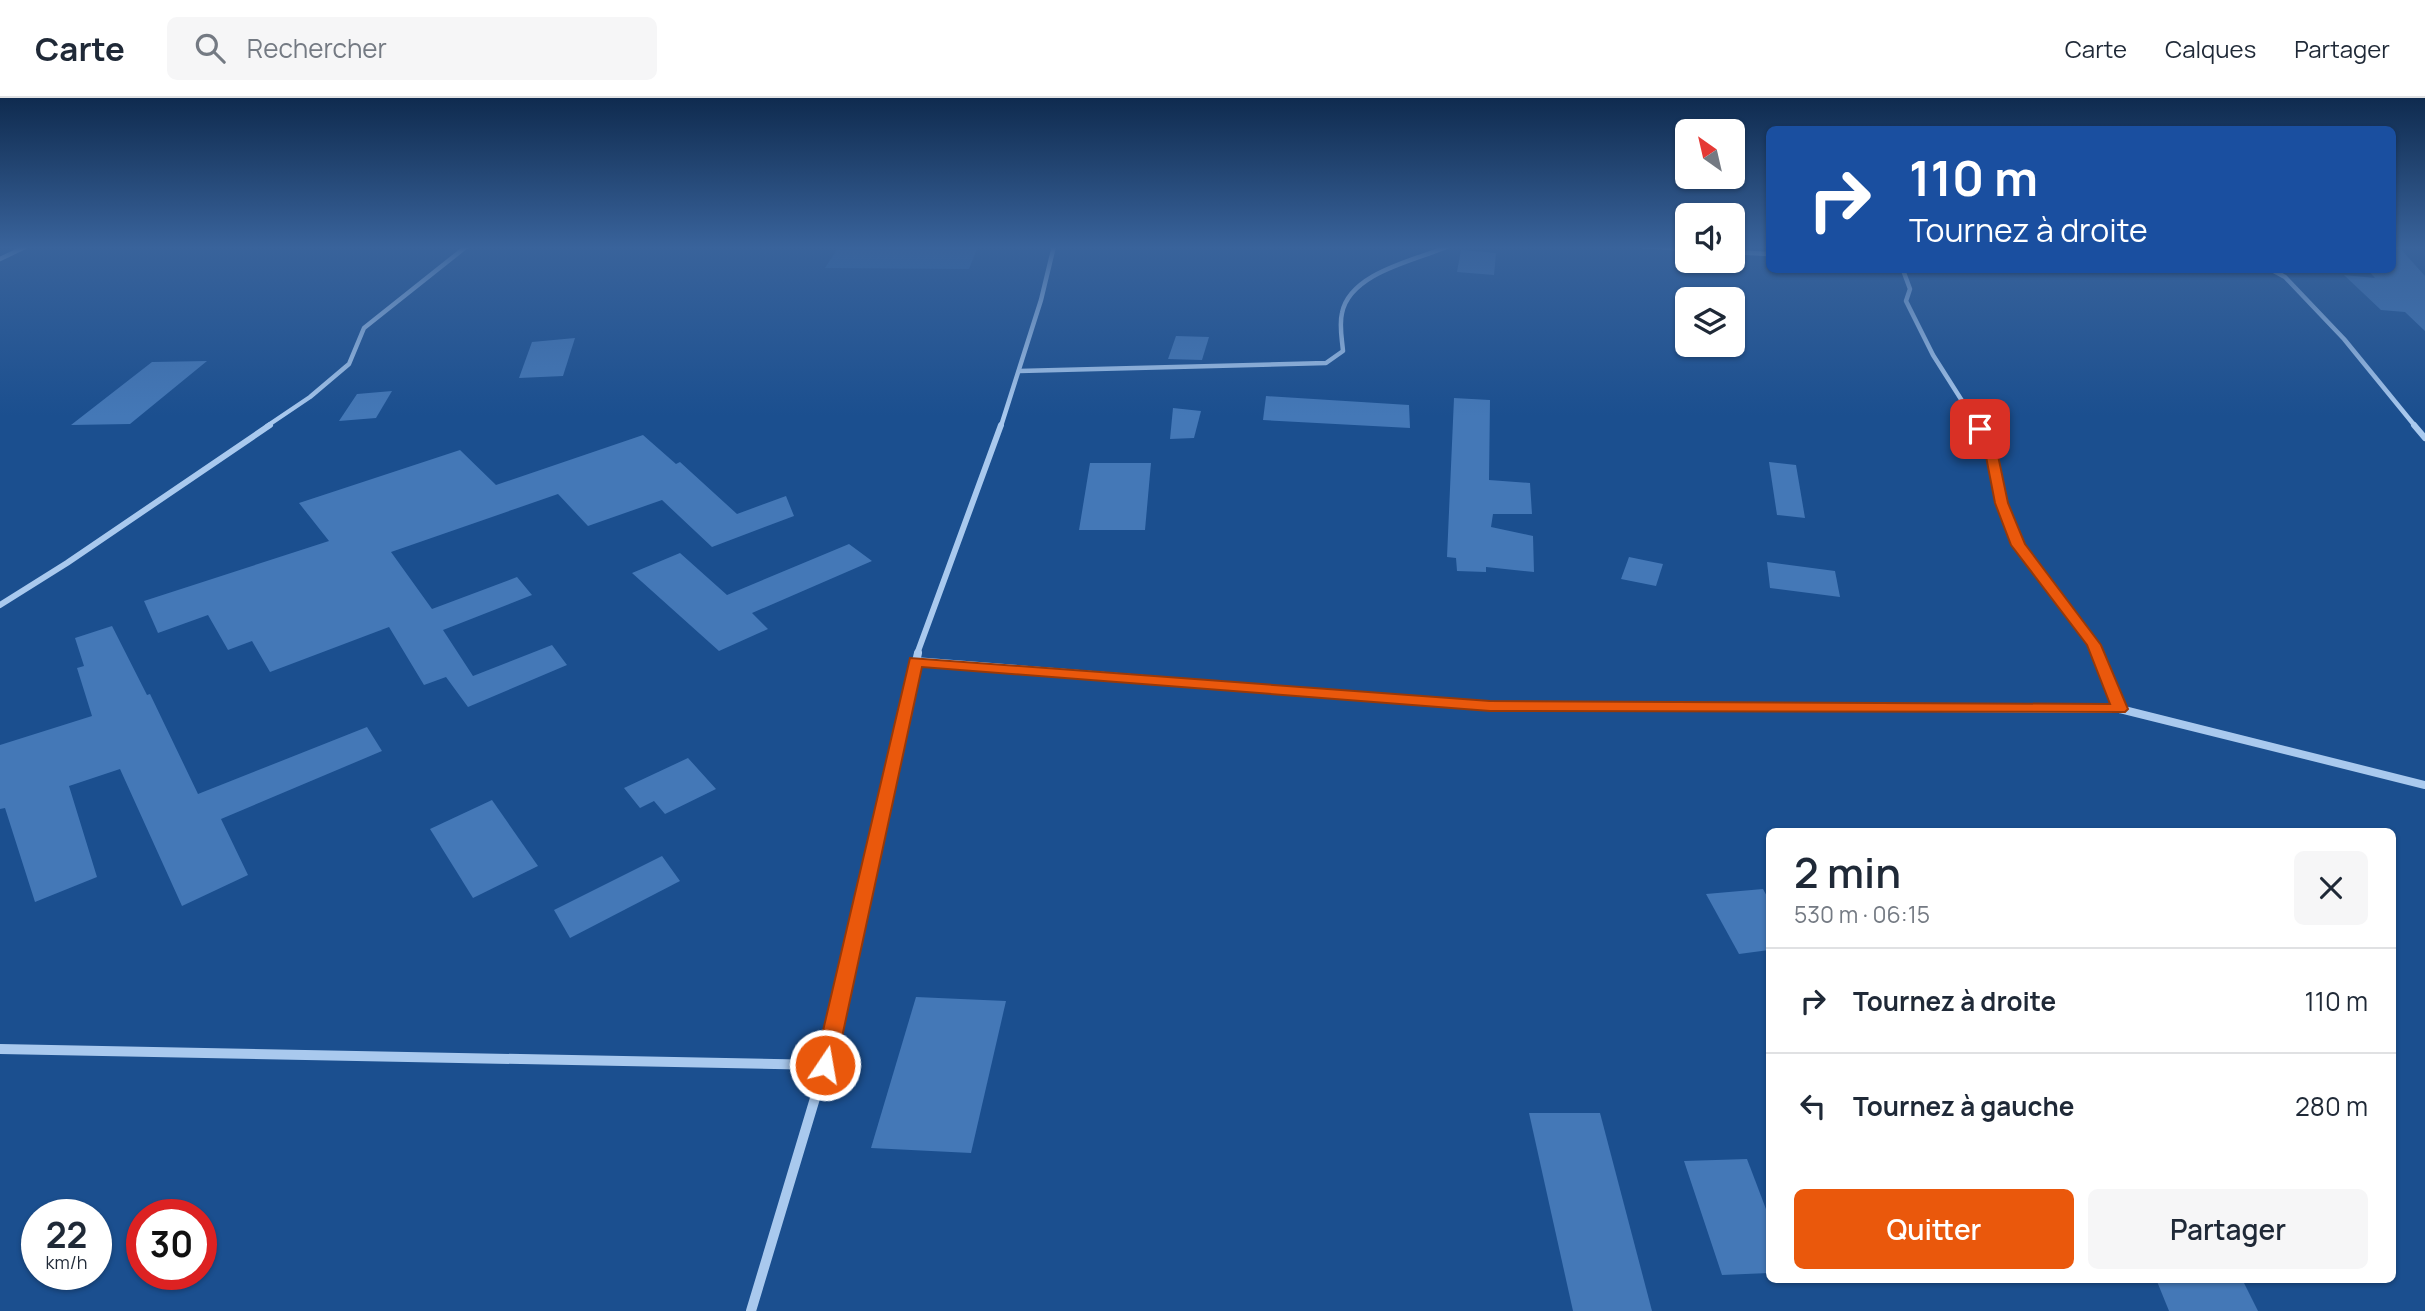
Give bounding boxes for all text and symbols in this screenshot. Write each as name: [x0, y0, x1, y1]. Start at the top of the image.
search box: [167, 17, 657, 80]
text: Carte: [35, 26, 125, 71]
icon: search: [191, 29, 229, 67]
text: Rechercher: [247, 30, 387, 66]
text: Carte: [2065, 32, 2127, 65]
text: Calques: [2165, 32, 2256, 65]
text: Partager: [2294, 32, 2390, 65]
north arrow: [1675, 119, 1745, 189]
map controls: [1675, 119, 1745, 357]
text: 110 m: [1909, 144, 2038, 211]
icon: right: [1794, 154, 1885, 245]
button: sound: [1675, 203, 1745, 273]
text: Tournez à droite: [1909, 208, 2148, 252]
button: layers: [1675, 287, 1745, 357]
pin: [1950, 399, 2010, 459]
icon: arrive: [1961, 410, 1999, 448]
text: 2 min: [1794, 843, 1901, 901]
button: close: [2294, 851, 2368, 925]
text: 530 m · 06:15: [1794, 898, 1930, 930]
icon: right: [1794, 982, 1832, 1020]
text: Tournez à droite: [1853, 983, 2056, 1019]
text: 110 m: [2305, 983, 2368, 1019]
position arrow: [788, 1028, 862, 1102]
icon: left: [1794, 1087, 1832, 1125]
text: Tournez à gauche: [1853, 1088, 2074, 1124]
text: 280 m: [2295, 1088, 2368, 1124]
button: Quitter: [1794, 1189, 2074, 1269]
button: Partager: [2088, 1189, 2368, 1269]
speed limit sign: 30: [126, 1199, 217, 1290]
text: 22: [46, 1211, 87, 1259]
text: km/h: [46, 1250, 87, 1274]

